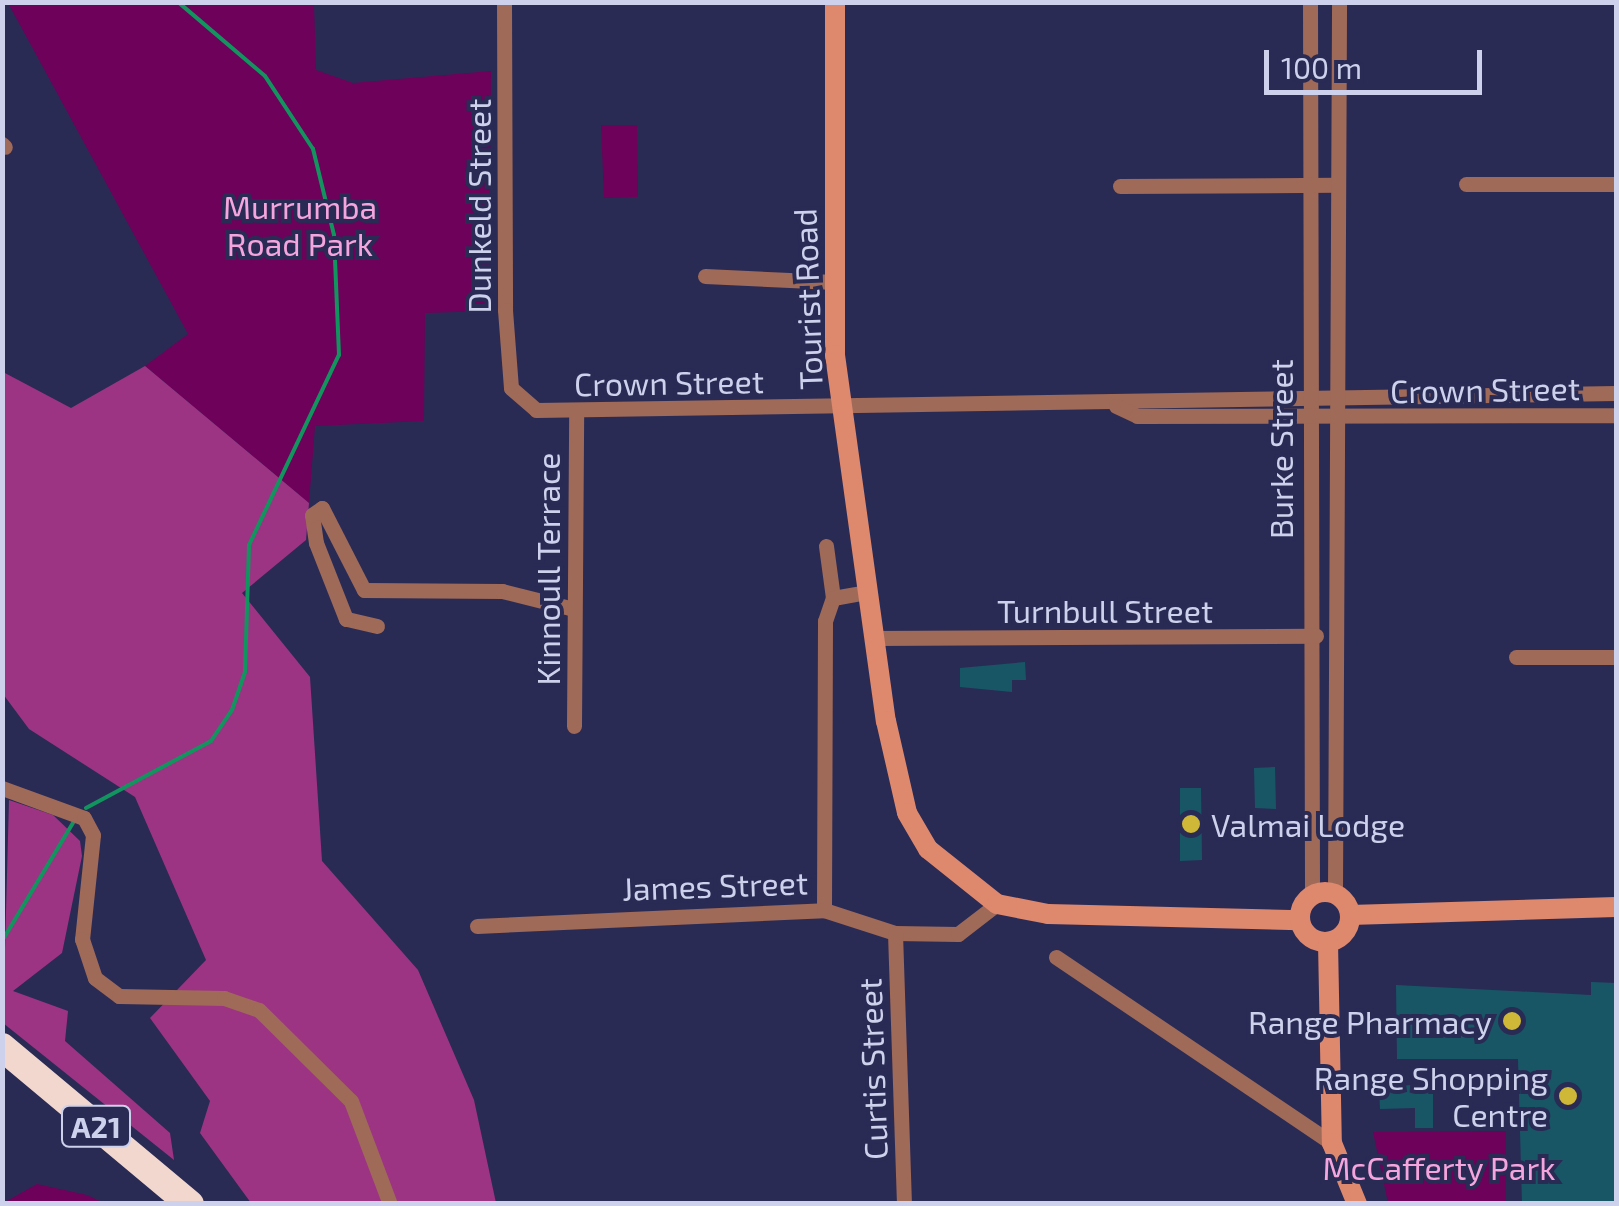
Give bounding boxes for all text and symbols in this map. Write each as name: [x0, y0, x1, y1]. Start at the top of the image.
scale bar: [1269, 30, 1486, 92]
text: 100 m: [1281, 49, 1362, 85]
street label: Dunkeld Street: [459, 99, 497, 313]
park label: Murrumba Road Park: [223, 188, 377, 263]
street label: Tourist Road: [785, 208, 829, 390]
street label: Burke Street: [1261, 359, 1299, 539]
street label: Crown Street: [574, 361, 764, 403]
street label: Crown Street: [1390, 368, 1580, 410]
street label: Kinnoull Terrace: [528, 452, 566, 686]
street label: Turnbull Street: [997, 591, 1213, 629]
place label: Valmai Lodge: [1211, 805, 1405, 843]
marker: Valmai Lodge: [1180, 813, 1202, 835]
street label: James Street: [621, 863, 809, 907]
street label: Curtis Street: [850, 978, 894, 1160]
place label: Range Pharmacy: [1248, 1002, 1492, 1040]
marker: Range Pharmacy: [1501, 1010, 1523, 1032]
place label: Range Shopping Centre: [1314, 1059, 1548, 1134]
marker: Range Shopping Centre: [1557, 1085, 1579, 1107]
road number: A21: [61, 1101, 131, 1151]
park label: McCafferty Park: [1322, 1148, 1556, 1186]

